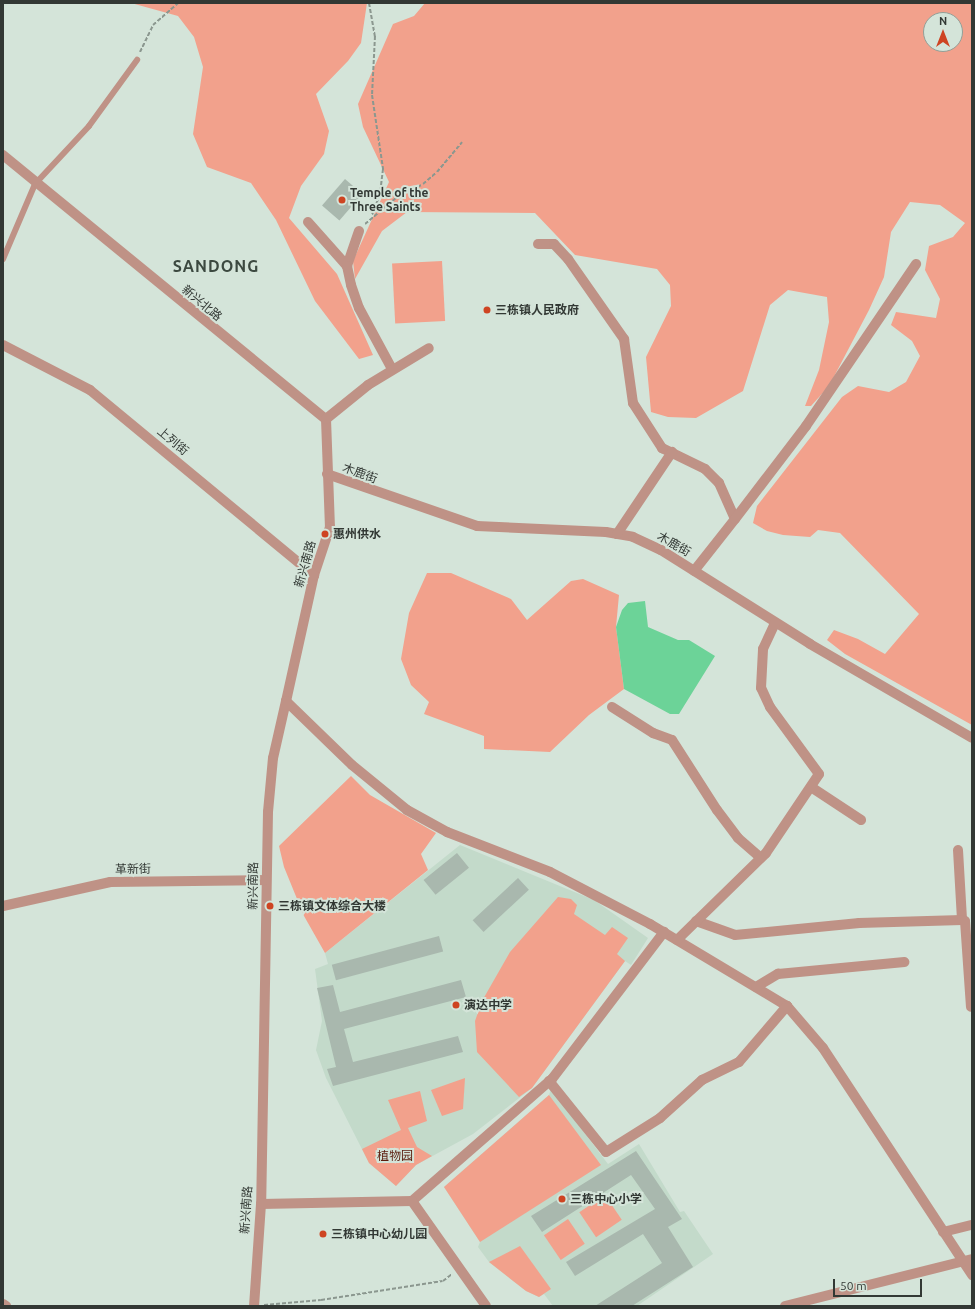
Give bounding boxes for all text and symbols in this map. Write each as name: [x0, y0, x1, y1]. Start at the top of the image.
north arrow: [923, 12, 963, 52]
text: N: [939, 15, 947, 27]
place label: Temple of the Three Saints: [350, 186, 428, 214]
marker: Temple of the Three Saints: [337, 195, 347, 205]
district label: SANDONG: [173, 256, 259, 276]
street label: 新兴北路: [179, 282, 225, 324]
place label: 三栋镇人民政府: [495, 303, 579, 317]
marker: 三栋镇人民政府: [482, 305, 492, 315]
street label: 上列街: [155, 424, 191, 458]
street label: 木鹿街: [341, 460, 379, 486]
place label: 惠州供水: [333, 527, 381, 541]
marker: 惠州供水: [320, 529, 330, 539]
street label: 木鹿街: [655, 529, 693, 559]
street label: 新兴南路: [291, 539, 319, 589]
street label: 革新街: [115, 861, 151, 877]
street label: 新兴南路: [245, 862, 261, 910]
place label: 三栋镇文体综合大楼: [278, 899, 386, 913]
marker: 三栋镇文体综合大楼: [265, 901, 275, 911]
place label: 演达中学: [464, 998, 512, 1012]
marker: 演达中学: [451, 1000, 461, 1010]
park label: 植物园: [377, 1149, 413, 1163]
street label: 新兴南路: [237, 1186, 255, 1234]
place label: 三栋中心小学: [570, 1192, 642, 1206]
marker: 三栋中心小学: [557, 1194, 567, 1204]
place label: 三栋镇中心幼儿园: [331, 1227, 427, 1241]
marker: 三栋镇中心幼儿园: [318, 1229, 328, 1239]
scale bar: [835, 1271, 924, 1297]
text: 50 m: [840, 1279, 867, 1292]

